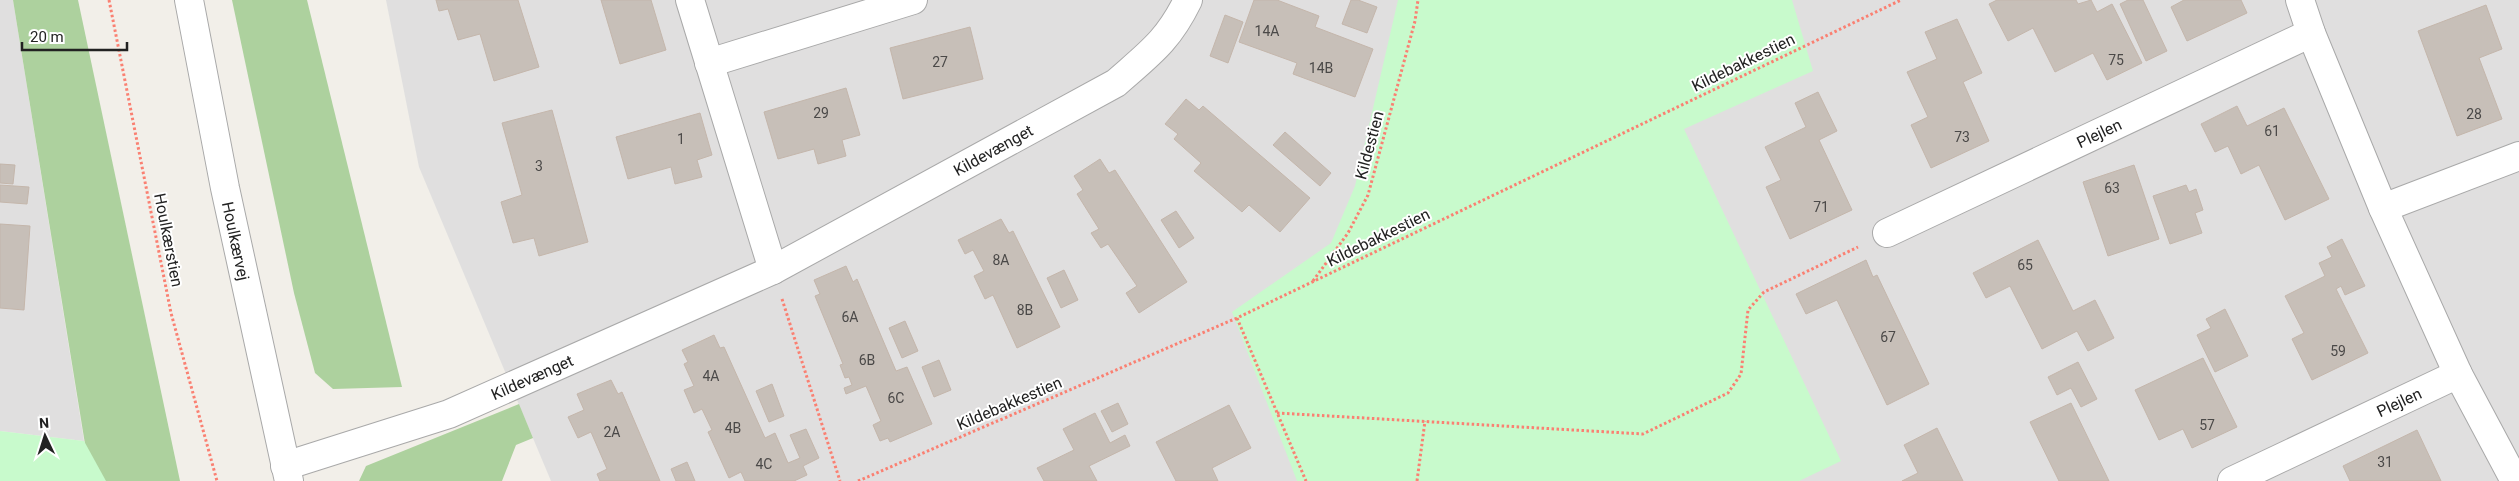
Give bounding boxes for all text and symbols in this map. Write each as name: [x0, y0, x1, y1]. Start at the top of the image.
scale bar: [22, 20, 128, 52]
house number: 14A: [1255, 23, 1279, 39]
text: 20 m: [30, 28, 64, 46]
street label: Kildebakkestien: [1689, 29, 1798, 96]
house number: 75: [2108, 52, 2124, 68]
house number: 27: [932, 54, 948, 70]
house number: 14B: [1309, 60, 1333, 76]
house number: 29: [813, 105, 829, 121]
house number: 28: [2466, 106, 2482, 122]
street label: Kildestien: [1351, 109, 1388, 181]
street label: Plejlen: [2074, 115, 2125, 152]
street label: Kildevænget: [950, 121, 1036, 180]
house number: 61: [2264, 123, 2280, 139]
house number: 73: [1954, 129, 1970, 145]
house number: 1: [677, 131, 685, 147]
house number: 3: [535, 158, 543, 174]
house number: 63: [2104, 180, 2120, 196]
street label: Houlkærstien: [150, 192, 187, 289]
house number: 71: [1813, 199, 1829, 215]
street label: Houlkærvej: [218, 200, 253, 282]
street label: Kildebakkestien: [1324, 204, 1433, 271]
house number: 8A: [992, 252, 1010, 268]
house number: 65: [2017, 257, 2033, 273]
house number: 8B: [1017, 302, 1033, 318]
house number: 6A: [841, 309, 859, 325]
house number: 67: [1880, 329, 1896, 345]
house number: 59: [2330, 343, 2346, 359]
street label: Kildevænget: [488, 351, 576, 404]
house number: 6B: [859, 352, 875, 368]
house number: 4A: [702, 368, 720, 384]
street label: Kildebakkestien: [954, 373, 1065, 434]
street label: Plejlen: [2374, 384, 2425, 421]
house number: 6C: [888, 390, 904, 406]
north arrow: [20, 411, 70, 461]
text: N: [39, 415, 50, 431]
house number: 57: [2199, 417, 2215, 433]
house number: 4B: [725, 420, 741, 436]
house number: 2A: [603, 424, 621, 440]
house number: 31: [2377, 454, 2393, 470]
house number: 4C: [756, 456, 772, 472]

